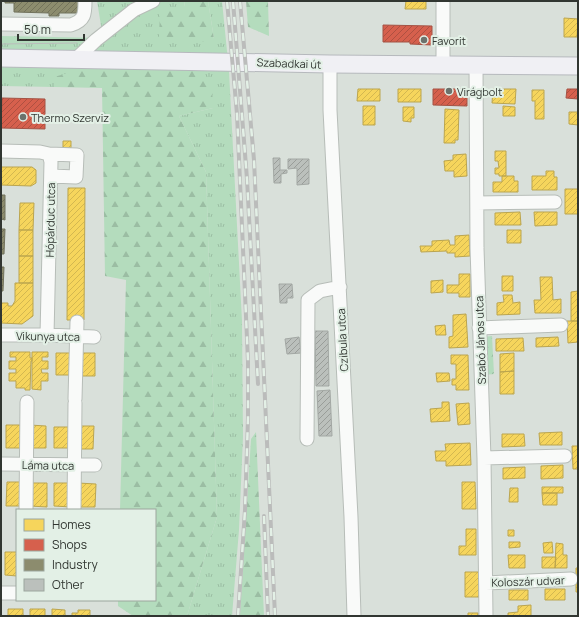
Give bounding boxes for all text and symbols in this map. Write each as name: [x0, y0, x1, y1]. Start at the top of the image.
scale bar: [18, 16, 84, 42]
text: 50 m: [24, 21, 51, 38]
place label: Favorit: [432, 33, 466, 48]
marker: Favorit: [419, 35, 429, 45]
street label: Szabadkai út: [256, 54, 322, 72]
place label: Virágbolt: [457, 84, 502, 99]
marker: Virágbolt: [444, 86, 454, 96]
place label: Thermo Szerviz: [31, 110, 109, 125]
marker: Thermo Szerviz: [18, 112, 28, 122]
street label: Hópárduc utca: [42, 182, 58, 258]
street label: Szabó János utca: [471, 295, 489, 385]
street label: Czibula utca: [333, 308, 351, 372]
street label: Vikunya utca: [16, 328, 80, 344]
street label: Láma utca: [22, 457, 74, 473]
legend: [16, 509, 156, 601]
text: Homes: [52, 516, 91, 533]
text: Shops: [52, 536, 87, 553]
text: Industry: [52, 556, 98, 573]
street label: Koloszár udvar: [491, 572, 565, 590]
text: Other: [52, 576, 85, 593]

